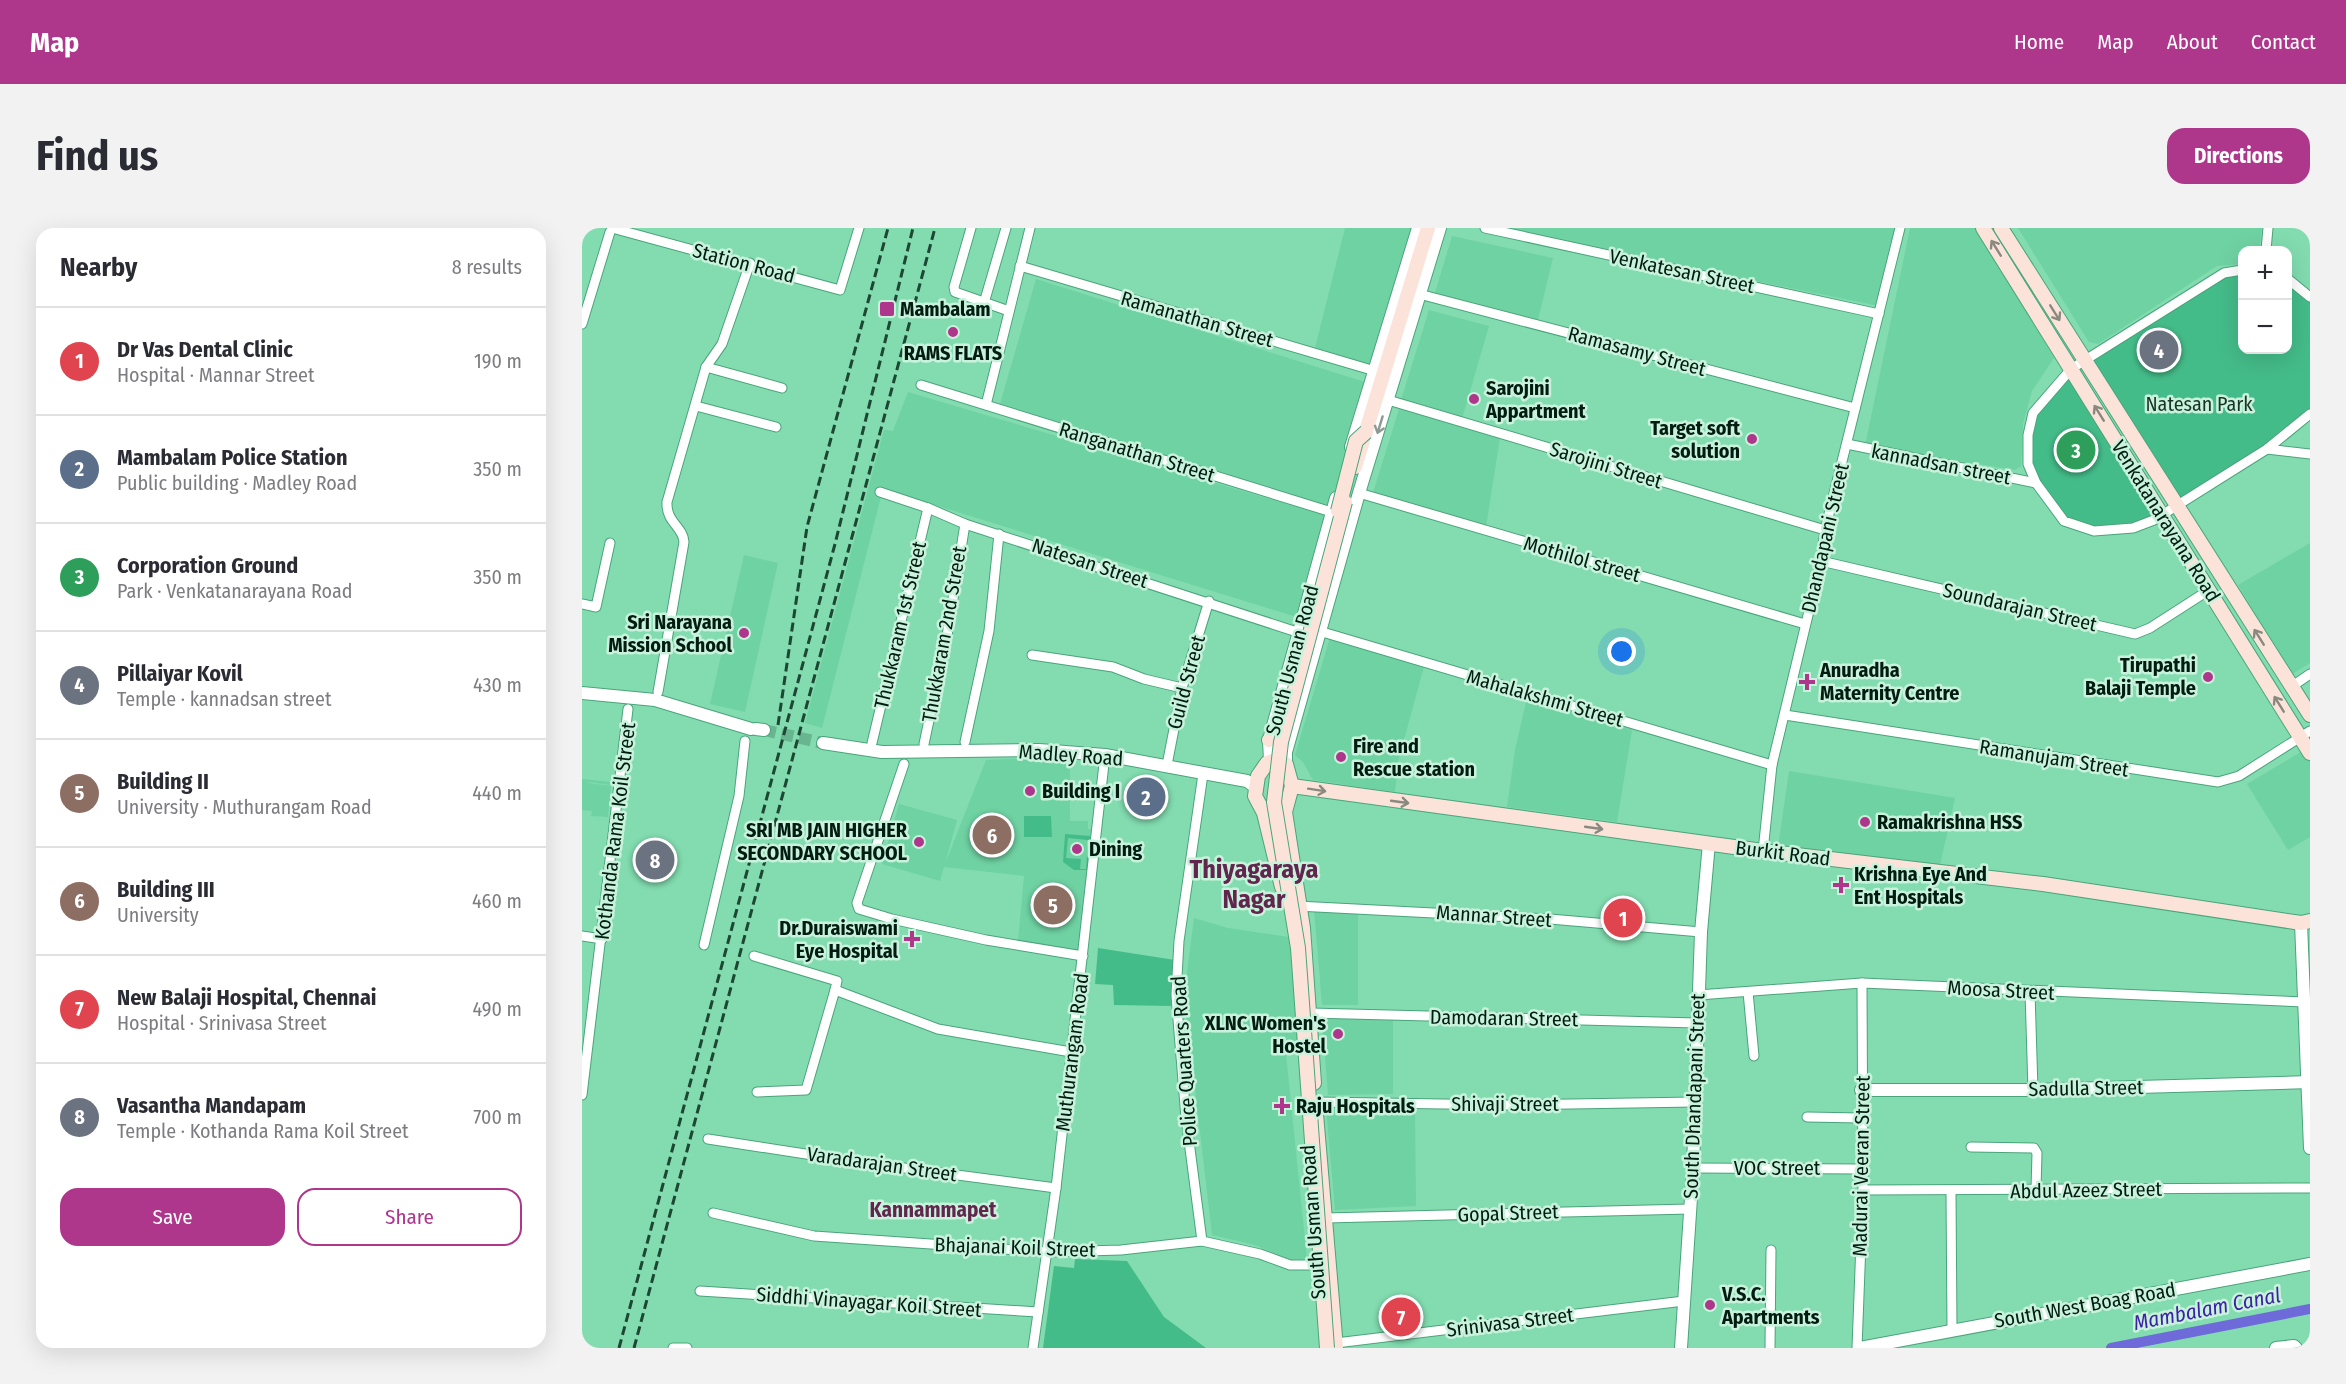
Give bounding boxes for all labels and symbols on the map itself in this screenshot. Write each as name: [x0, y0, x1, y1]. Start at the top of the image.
street label: Station Road: [690, 238, 798, 288]
one-way arrow: [1989, 239, 2002, 256]
street label: Venkatesan Street: [1607, 244, 1757, 298]
street label: Ramanathan Street: [1118, 286, 1276, 352]
place label: Mambalam: [900, 297, 991, 321]
marker: Mambalam: [878, 300, 896, 318]
one-way arrow: [2049, 304, 2061, 321]
street label: Ramasamy Street: [1565, 321, 1709, 381]
marker: RAMS FLATS: [946, 325, 960, 339]
pin: 4: [2140, 328, 2178, 372]
place label: RAMS FLATS: [904, 341, 1002, 365]
place label: Sarojini Appartment: [1485, 376, 1587, 423]
marker: Sarojini Appartment: [1467, 392, 1481, 406]
park label: Natesan Park: [2145, 392, 2253, 416]
one-way arrow: [2092, 405, 2104, 422]
one-way arrow: [1374, 415, 1385, 434]
place label: Target soft solution: [1650, 416, 1741, 463]
street label: Ranganathan Street: [1056, 417, 1218, 487]
pin: 3: [2056, 428, 2096, 472]
marker: Target soft solution: [1745, 432, 1759, 446]
street label: Venkatanarayana Road: [2106, 436, 2226, 606]
street label: Sarojini Street: [1547, 437, 1666, 494]
street label: kannadsan street: [1869, 439, 2013, 489]
street label: Dhandapani Street: [1796, 460, 1854, 615]
street label: Mothilol street: [1521, 531, 1644, 587]
street label: Natesan Street: [1029, 533, 1152, 593]
street label: Thukkaram 1st Street: [869, 538, 931, 711]
street label: Thukkaram 2nd Street: [917, 544, 971, 724]
street label: Soundarajan Street: [1941, 578, 2100, 636]
street label: South Usman Road: [1260, 582, 1324, 738]
place label: Sri Narayana Mission School: [608, 610, 733, 657]
marker: Sri Narayana Mission School: [737, 626, 751, 640]
one-way arrow: [2253, 629, 2265, 646]
street label: Guild Street: [1162, 632, 1210, 732]
your location: [1607, 637, 1636, 666]
place label: Tirupathi Balaji Temple: [2085, 653, 2196, 700]
place label: Anuradha Maternity Centre: [1819, 658, 1959, 705]
street label: Mahalakshmi Street: [1464, 664, 1626, 732]
marker: Tirupathi Balaji Temple: [2201, 670, 2215, 684]
marker: Anuradha Maternity Centre: [1798, 673, 1816, 691]
one-way arrow: [2272, 696, 2284, 713]
street label: Kothanda Rama Koil Street: [590, 720, 640, 941]
place label: Fire and Rescue station: [1353, 734, 1475, 781]
street label: Ramanujam Street: [1978, 734, 2131, 782]
street label: Madley Road: [1018, 739, 1124, 771]
marker: Fire and Rescue station: [1334, 750, 1348, 764]
pin: 2: [1126, 774, 1166, 820]
place label: Building I: [1042, 779, 1120, 803]
marker: Building I: [1023, 784, 1037, 798]
one-way arrow: [1307, 785, 1327, 796]
one-way arrow: [1390, 797, 1410, 808]
place label: Ramakrishna HSS: [1877, 810, 2022, 834]
pin: 6: [972, 812, 1012, 858]
marker: Ramakrishna HSS: [1858, 815, 1872, 829]
place label: SRI MB JAIN HIGHER SECONDARY SCHOOL: [737, 818, 908, 865]
one-way arrow: [1583, 822, 1603, 833]
marker: SRI MB JAIN HIGHER SECONDARY SCHOOL: [912, 835, 926, 849]
street label: Burkit Road: [1734, 835, 1832, 871]
place label: Dining: [1089, 837, 1142, 861]
pin: 8: [636, 838, 674, 882]
marker: Dining: [1070, 842, 1084, 856]
district label: Thiyagaraya Nagar: [1190, 854, 1319, 915]
place label: Krishna Eye And Ent Hospitals: [1854, 862, 1987, 909]
marker: Krishna Eye And Ent Hospitals: [1832, 876, 1850, 894]
pin: 5: [1034, 882, 1072, 928]
pin: 1: [1604, 896, 1642, 940]
street label: Mannar Street: [1435, 900, 1553, 932]
place label: Dr.Duraiswami Eye Hospital: [779, 916, 899, 963]
marker: Dr.Duraiswami Eye Hospital: [903, 930, 921, 948]
street label: Muthurangam Road: [1050, 971, 1094, 1133]
street label: Police Quarters Road: [1166, 975, 1202, 1147]
street label: Moosa Street: [1947, 975, 2056, 1005]
street label: South Dhandapani Street: [1678, 992, 1710, 1199]
street label: Damodaran Street: [1430, 1005, 1579, 1031]
place label: XLNC Women's Hostel: [1204, 1011, 1327, 1058]
marker: XLNC Women's Hostel: [1331, 1027, 1345, 1041]
street label: Madurai Veeran Street: [1847, 1075, 1875, 1257]
street label: Sadulla Street: [2028, 1075, 2144, 1101]
street label: Shivaji Street: [1451, 1092, 1559, 1116]
place label: Raju Hospitals: [1296, 1094, 1415, 1118]
marker: Raju Hospitals: [1273, 1097, 1291, 1115]
street label: Varadarajan Street: [806, 1142, 959, 1186]
street label: South Usman Road: [1296, 1144, 1330, 1300]
street label: VOC Street: [1734, 1156, 1821, 1180]
street label: Abdul Azeez Street: [2010, 1177, 2163, 1203]
district label: Kannammapet: [870, 1197, 997, 1223]
street label: Gopal Street: [1457, 1199, 1559, 1227]
street label: Bhajanai Koil Street: [934, 1232, 1096, 1262]
street label: South West Boag Road: [1993, 1277, 2177, 1333]
street label: Siddhi Vinayagar Koil Street: [756, 1282, 983, 1322]
place label: V.S.C. Apartments: [1721, 1282, 1820, 1329]
water label: Mambalam Canal: [2131, 1282, 2283, 1336]
pin: 7: [1382, 1294, 1420, 1340]
marker: V.S.C. Apartments: [1703, 1298, 1717, 1312]
street label: Srinivasa Street: [1445, 1302, 1575, 1342]

